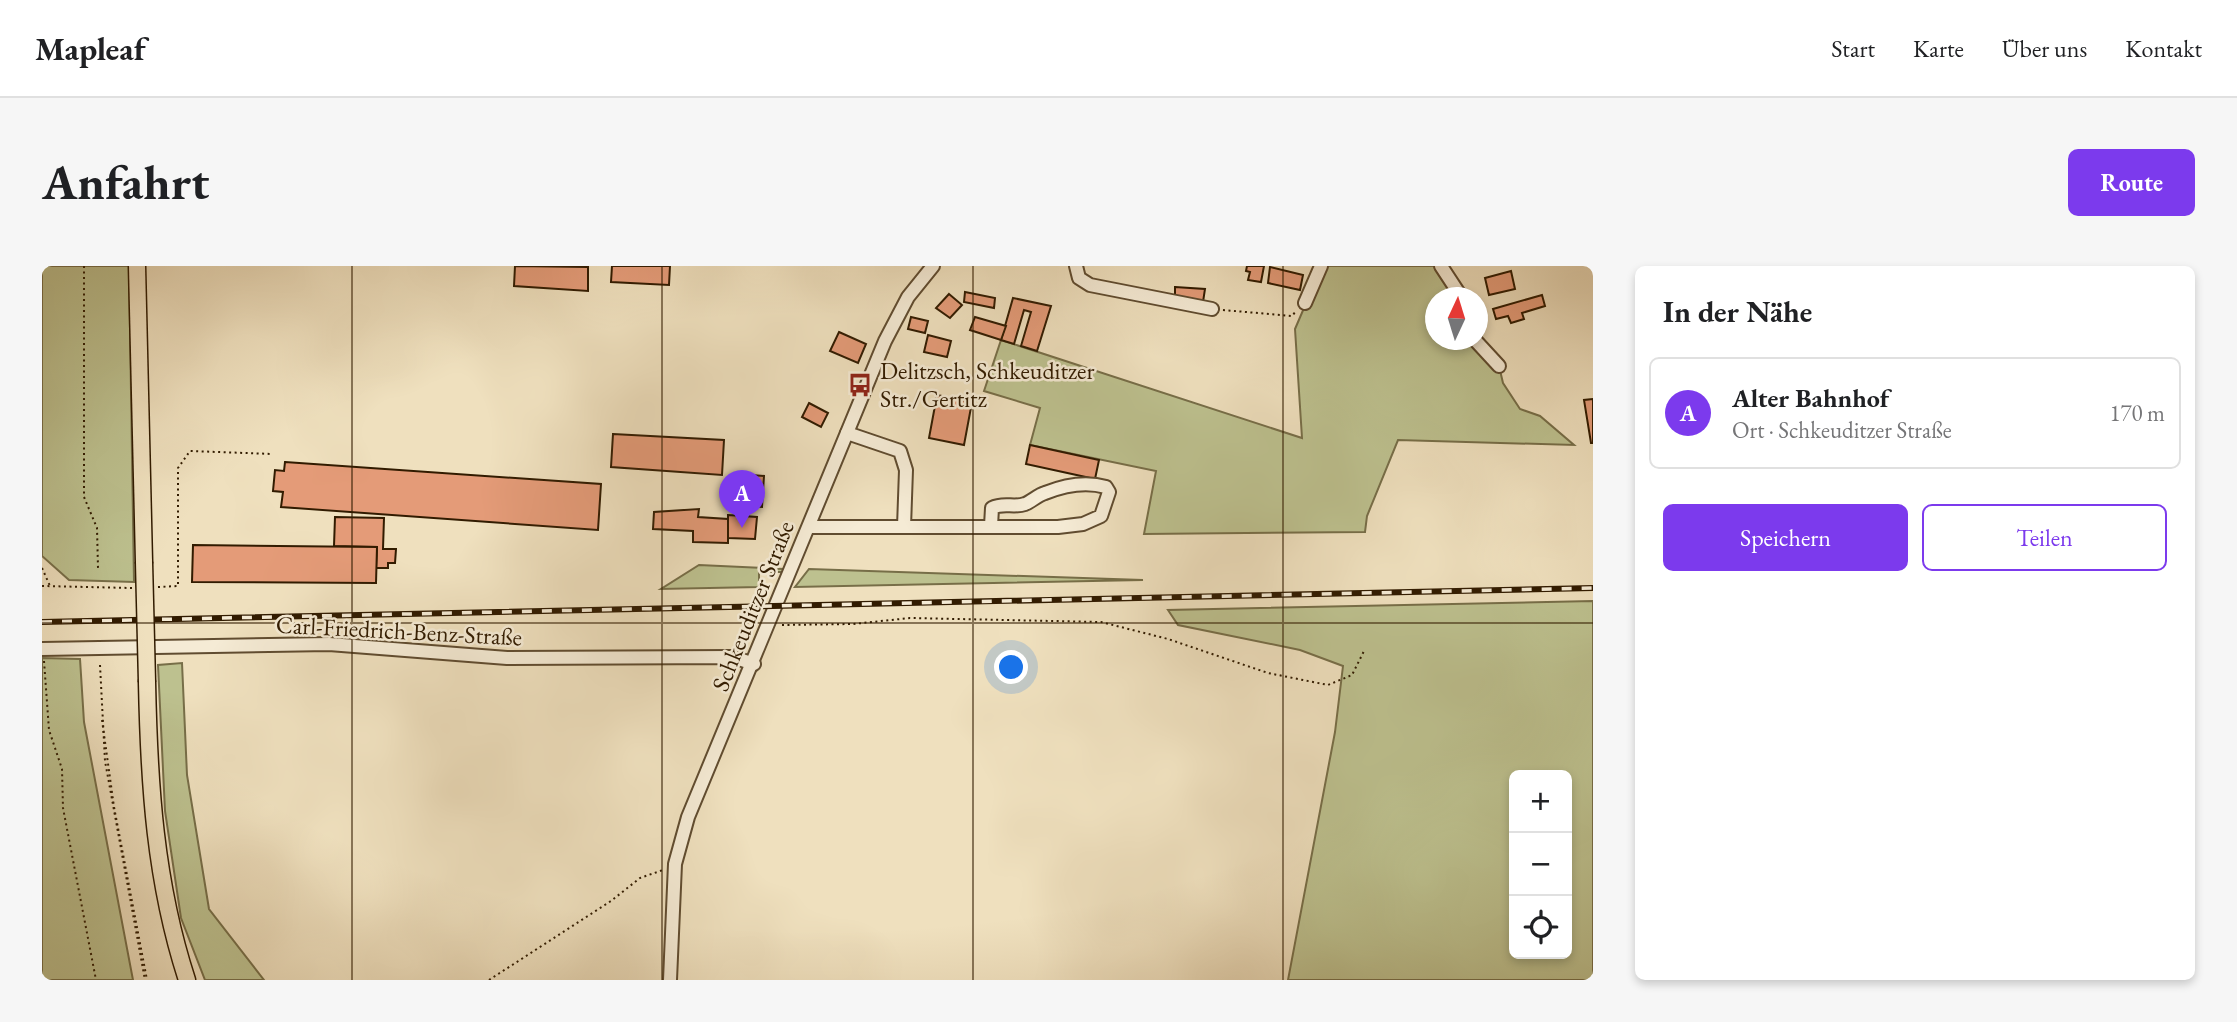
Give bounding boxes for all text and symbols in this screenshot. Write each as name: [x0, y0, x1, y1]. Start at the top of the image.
text: Mapleaf: [35, 27, 146, 70]
text: Start: [1831, 33, 1875, 64]
text: Karte: [1913, 33, 1964, 64]
text: Über uns: [2002, 33, 2087, 64]
text: Kontakt: [2125, 33, 2202, 64]
button: Route: [2068, 149, 2195, 216]
text: Anfahrt: [42, 150, 209, 214]
north arrow: [1425, 287, 1488, 350]
text: In der Nähe: [1663, 292, 1812, 331]
place label: Delitzsch, Schkeuditzer Str./Gertitz: [880, 355, 1094, 414]
bus stop icon: Delitzsch, Schkeuditzer Str./Gertitz: [846, 371, 874, 399]
text: Alter Bahnhof: [1732, 381, 1889, 415]
text: A: [1680, 398, 1696, 428]
text: 170 m: [2109, 398, 2165, 428]
text: Ort · Schkeuditzer Straße: [1732, 415, 1952, 445]
pin: A: [719, 470, 765, 528]
button: Speichern: [1663, 504, 1908, 571]
button: Teilen: [1922, 504, 2167, 571]
street label: Schkeuditzer Straße: [704, 516, 801, 696]
street label: Carl-Friedrich-Benz-Straße: [275, 609, 523, 652]
your location: [994, 650, 1028, 684]
map controls: [1509, 770, 1572, 959]
button: +: [1509, 770, 1572, 833]
button: −: [1509, 833, 1572, 896]
button: locate: [1509, 896, 1572, 959]

